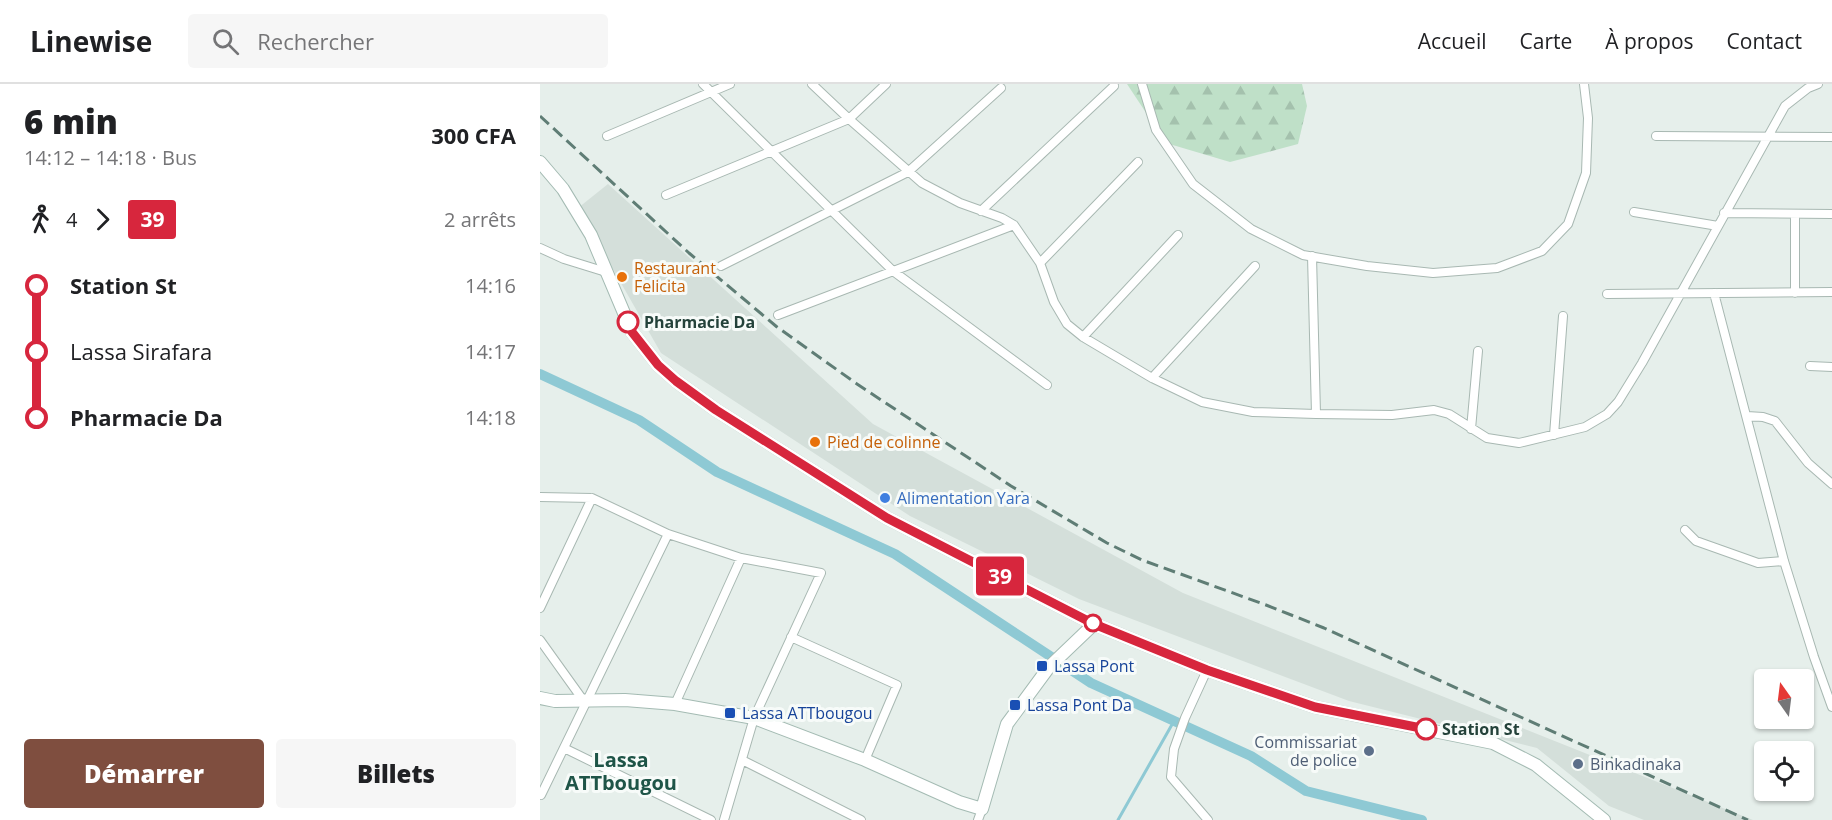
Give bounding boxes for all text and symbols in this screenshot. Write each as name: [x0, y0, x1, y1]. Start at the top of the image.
search box: [188, 14, 608, 68]
text: Linewise: [30, 22, 152, 60]
icon: search: [209, 25, 242, 58]
text: Rechercher: [257, 26, 374, 56]
text: Accueil: [1418, 27, 1486, 55]
text: Carte: [1519, 27, 1572, 55]
text: À propos: [1605, 27, 1694, 55]
text: Contact: [1727, 27, 1802, 55]
text: 6 min: [24, 99, 118, 144]
text: 300 CFA: [431, 120, 516, 150]
text: 14:12 – 14:18 · Bus: [24, 144, 197, 171]
icon: walk: [24, 203, 57, 236]
icon: forward: [86, 203, 119, 236]
text: 39: [140, 205, 164, 233]
text: 4: [66, 206, 77, 233]
text: 2 arrêts: [444, 206, 516, 233]
place label: Restaurant Felicita: [634, 257, 716, 297]
text: Station St: [70, 270, 177, 300]
marker: Restaurant Felicita: [615, 270, 629, 284]
text: 14:16: [465, 272, 516, 299]
marker: Pharmacie Da: [617, 311, 639, 333]
place label: Pharmacie Da: [644, 311, 755, 333]
text: Lassa Sirafara: [70, 336, 212, 366]
text: 14:17: [465, 338, 516, 365]
text: Pharmacie Da: [70, 402, 223, 432]
text: 14:18: [465, 404, 516, 431]
place label: Pied de colinne: [827, 431, 941, 453]
marker: Pied de colinne: [808, 435, 822, 449]
place label: Alimentation Yara: [897, 487, 1030, 509]
marker: Alimentation Yara: [878, 491, 892, 505]
line badge: 39: [973, 556, 1027, 596]
text: 39: [988, 562, 1012, 590]
unlabelled marker: [1084, 614, 1102, 632]
place label: Lassa Pont: [1054, 655, 1135, 677]
marker: Lassa Pont: [1035, 659, 1049, 673]
north arrow: [1754, 669, 1814, 729]
map controls: [1754, 669, 1814, 801]
place label: Lassa Pont Da: [1027, 694, 1132, 716]
marker: Lassa Pont Da: [1008, 698, 1022, 712]
place label: Lassa ATTbougou: [742, 702, 873, 724]
marker: Lassa ATTbougou: [723, 706, 737, 720]
marker: Station St: [1415, 718, 1437, 740]
place label: Station St: [1442, 718, 1520, 740]
place label: Commissariat de police: [1254, 731, 1357, 771]
button: Démarrer: [24, 739, 264, 808]
button: Billets: [276, 739, 516, 808]
button: locate: [1754, 741, 1814, 801]
marker: Commissariat de police: [1362, 744, 1376, 758]
district label: Lassa ATTbougou: [565, 746, 677, 796]
place label: Binkadinaka: [1590, 753, 1681, 775]
marker: Binkadinaka: [1571, 757, 1585, 771]

